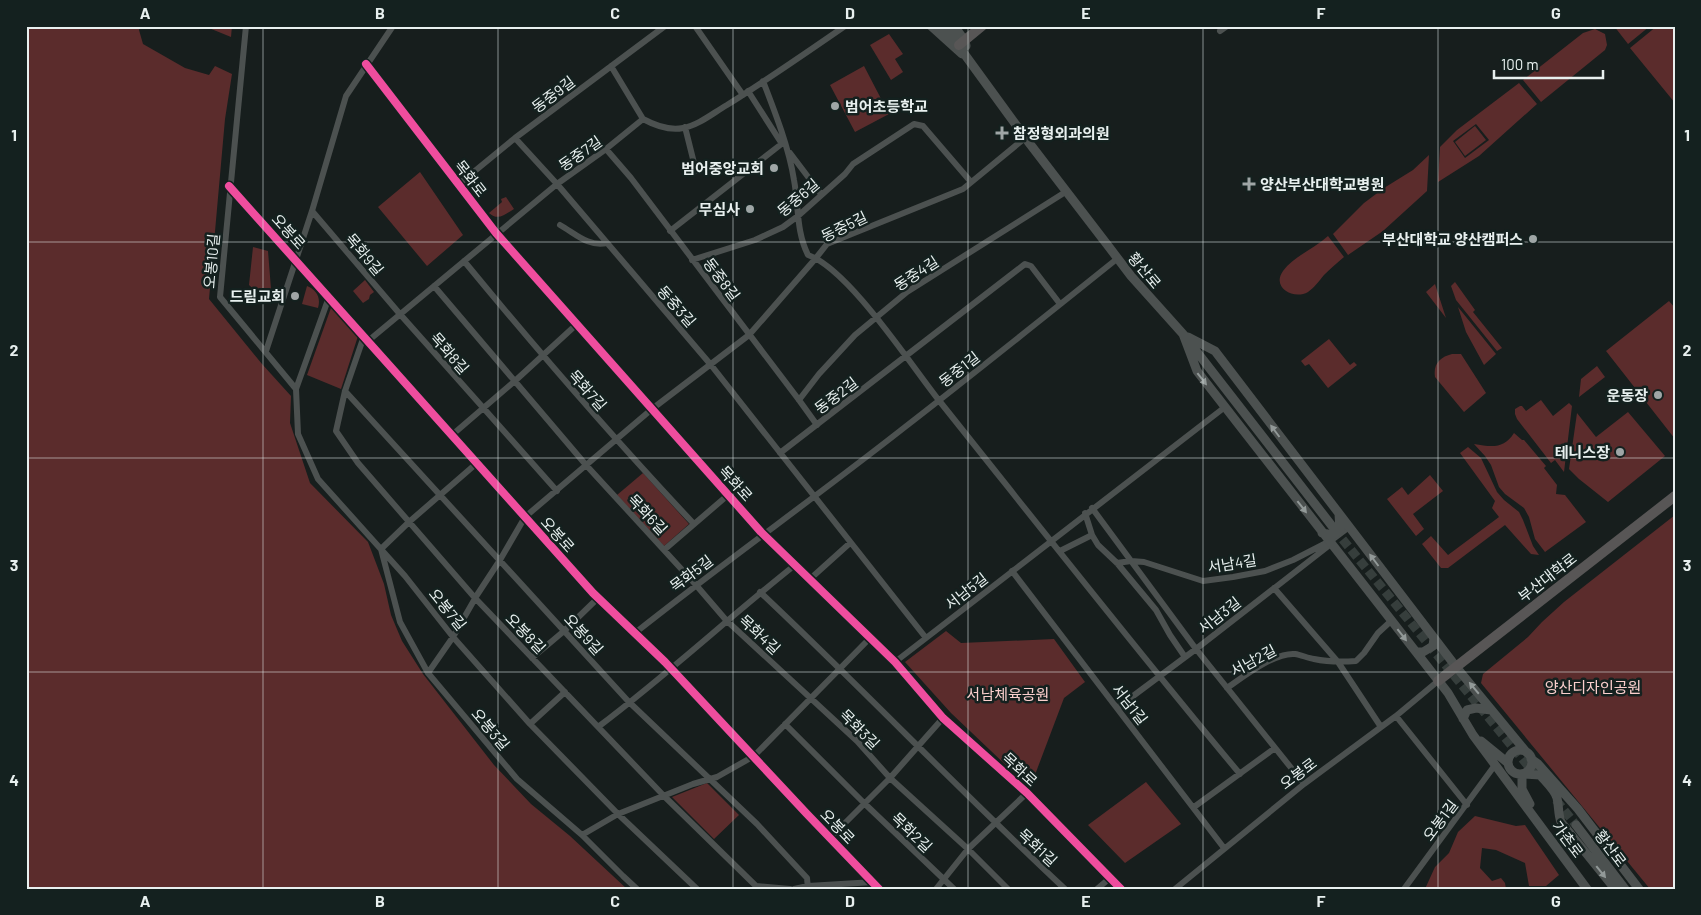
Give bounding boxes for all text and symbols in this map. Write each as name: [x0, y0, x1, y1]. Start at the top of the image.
text: A: [140, 3, 151, 22]
text: B: [375, 3, 385, 22]
text: C: [610, 3, 620, 22]
text: D: [845, 3, 855, 22]
text: E: [1081, 3, 1091, 22]
text: F: [1317, 3, 1326, 22]
text: G: [1551, 3, 1561, 22]
scale bar: [1494, 48, 1602, 80]
text: 100 m: [1501, 55, 1539, 73]
street label: 동중9길: [528, 72, 578, 116]
place label: 범어초등학교: [845, 97, 928, 115]
marker: 범어초등학교: [829, 100, 841, 112]
place label: 참정형외과의원: [1013, 124, 1110, 142]
text: 1: [11, 125, 17, 144]
text: 1: [1684, 125, 1690, 144]
marker: 참정형외과의원: [995, 126, 1009, 140]
street label: 동중7길: [555, 132, 605, 174]
street label: 목화로: [451, 156, 491, 200]
place label: 범어중앙교회: [681, 159, 764, 177]
marker: 범어중앙교회: [768, 162, 780, 174]
street label: 동중6길: [773, 174, 823, 220]
place label: 양산부산대학교병원: [1260, 175, 1384, 193]
marker: 양산부산대학교병원: [1242, 177, 1256, 191]
place label: 무심사: [699, 200, 740, 218]
marker: 무심사: [744, 203, 756, 215]
street label: 동중5길: [818, 207, 870, 245]
street label: 오봉로: [268, 210, 310, 252]
street label: 목화9길: [342, 229, 388, 279]
place label: 부산대학교 양산캠퍼스: [1382, 230, 1523, 248]
street label: 오봉10길: [200, 233, 222, 289]
marker: 부산대학교 양산캠퍼스: [1527, 233, 1539, 245]
street label: 황산로: [1125, 248, 1165, 292]
street label: 동중4길: [890, 252, 942, 294]
street label: 동중8길: [700, 254, 744, 304]
street label: 동중3길: [654, 282, 700, 330]
place label: 드림교회: [230, 287, 285, 305]
marker: 드림교회: [289, 290, 301, 302]
street label: 목화8길: [427, 329, 473, 377]
text: 2: [10, 340, 19, 359]
text: 2: [1683, 340, 1692, 359]
street label: 동중1길: [935, 348, 983, 390]
street label: 목화7길: [565, 366, 611, 414]
one-way arrow: [1197, 372, 1208, 385]
street label: 동중2길: [811, 373, 861, 417]
place label: 운동장: [1607, 386, 1648, 404]
marker: 운동장: [1652, 389, 1664, 401]
one-way arrow: [1270, 425, 1281, 438]
place label: 테니스장: [1555, 443, 1610, 461]
marker: 테니스장: [1614, 446, 1626, 458]
street label: 목화로: [715, 462, 757, 504]
street label: 목화6길: [625, 490, 671, 538]
one-way arrow: [1297, 500, 1307, 514]
street label: 오봉로: [537, 513, 579, 555]
street label: 부산대학로: [1514, 549, 1580, 605]
street label: 서남4길: [1206, 550, 1258, 576]
street label: 목화5길: [666, 551, 716, 595]
one-way arrow: [1369, 554, 1380, 567]
text: 3: [10, 555, 18, 574]
text: 3: [1683, 555, 1691, 574]
street label: 서남5길: [941, 569, 991, 613]
street label: 오봉7길: [426, 584, 470, 634]
street label: 서남3길: [1194, 593, 1244, 637]
street label: 오봉8길: [502, 609, 550, 657]
street label: 오봉9길: [561, 610, 607, 658]
street label: 목화4길: [736, 610, 784, 658]
one-way arrow: [1397, 628, 1407, 642]
street label: 서남2길: [1227, 640, 1279, 680]
park label: 양산디자인공원: [1545, 678, 1641, 696]
street label: 서남1길: [1109, 680, 1151, 728]
one-way arrow: [1468, 682, 1479, 695]
park label: 서남체육공원: [967, 685, 1049, 703]
street label: 오봉3길: [468, 704, 514, 754]
street label: 목화3길: [836, 705, 884, 753]
street label: 목화로: [999, 748, 1041, 790]
street label: 오봉로: [1276, 753, 1320, 793]
text: 4: [9, 770, 19, 789]
text: 4: [1682, 770, 1692, 789]
street label: 오봉1길: [1419, 796, 1461, 844]
street label: 오봉로: [817, 805, 859, 847]
street label: 목화2길: [888, 808, 936, 856]
street label: 가촌로: [1548, 817, 1588, 861]
street label: 목화1길: [1015, 825, 1061, 869]
street label: 황산로: [1591, 826, 1631, 870]
one-way arrow: [1596, 866, 1607, 879]
text: A: [140, 891, 151, 910]
text: B: [375, 891, 385, 910]
text: C: [610, 891, 620, 910]
text: D: [845, 891, 855, 910]
text: E: [1081, 891, 1091, 910]
text: F: [1317, 891, 1326, 910]
text: G: [1551, 891, 1561, 910]

